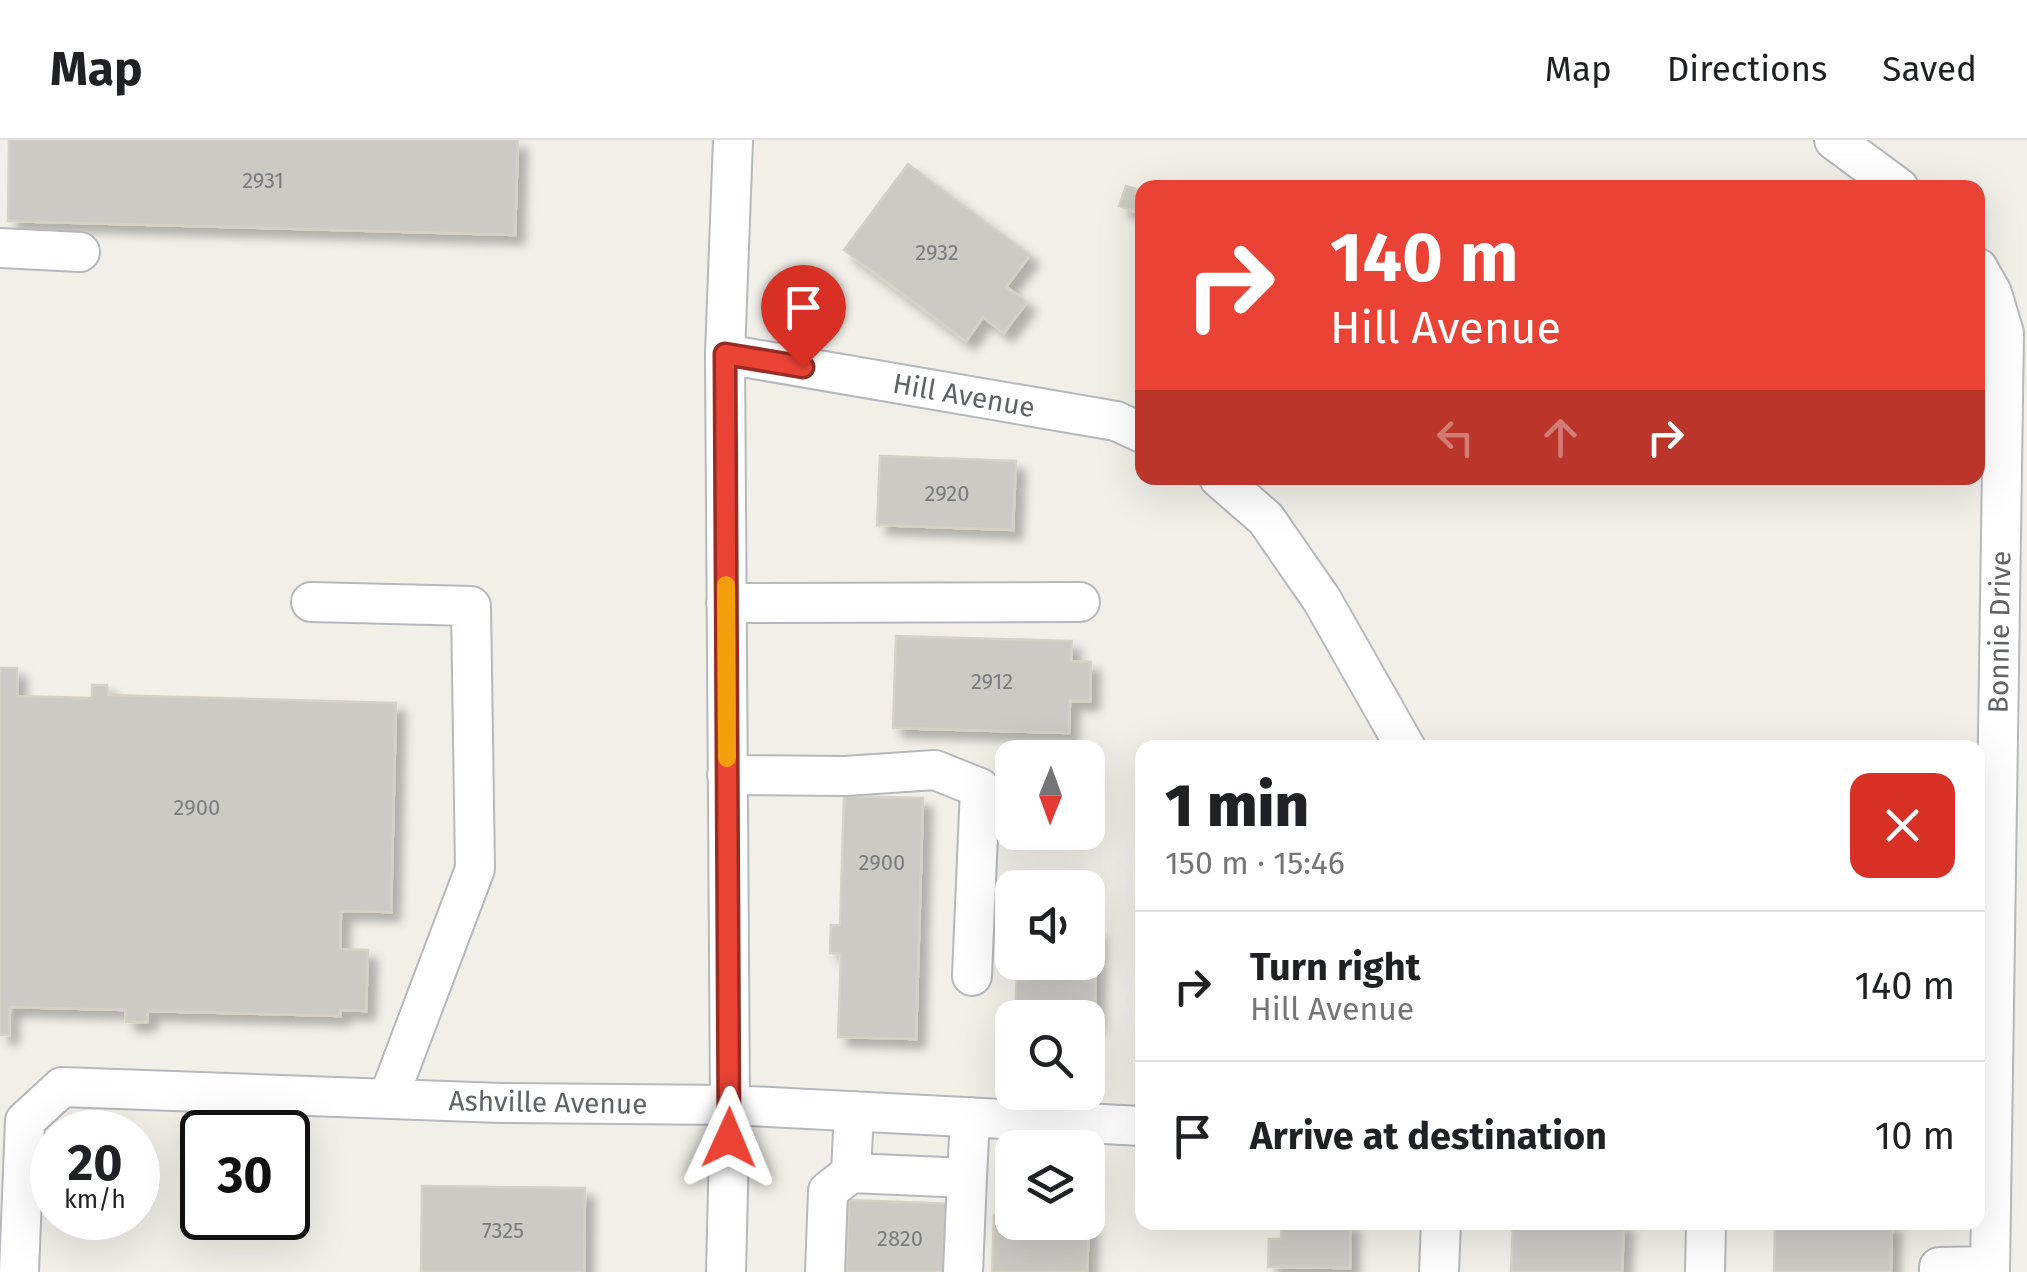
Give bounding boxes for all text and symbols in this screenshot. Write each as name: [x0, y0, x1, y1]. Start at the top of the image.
text: Map: [50, 40, 143, 98]
text: Map: [1545, 48, 1612, 90]
text: Directions: [1667, 48, 1827, 90]
text: Saved: [1882, 48, 1977, 90]
house number: 2931: [242, 167, 284, 194]
text: 140 m: [1330, 216, 1519, 300]
icon: right: [1165, 220, 1295, 350]
house number: 2932: [915, 239, 959, 266]
pin: [761, 265, 846, 368]
icon: arrive: [776, 280, 831, 335]
text: Hill Avenue: [1330, 301, 1561, 355]
street label: Hill Avenue: [890, 367, 1038, 424]
icon: left: [1428, 410, 1483, 465]
icon: ahead: [1533, 410, 1588, 465]
icon: right: [1638, 410, 1693, 465]
house number: 2920: [925, 480, 969, 507]
street label: Bonnie Drive: [1982, 551, 2017, 714]
house number: 2912: [971, 668, 1013, 695]
north arrow: [995, 740, 1105, 850]
map controls: [995, 740, 1105, 1240]
text: 1 min: [1165, 770, 1309, 842]
button: close: [1850, 773, 1955, 878]
house number: 2900: [174, 794, 220, 821]
text: 150 m · 15:46: [1165, 844, 1345, 882]
house number: 2900: [859, 849, 905, 876]
button: sound: [995, 870, 1105, 980]
text: Turn right: [1250, 944, 1420, 990]
icon: right: [1165, 959, 1220, 1014]
text: 140 m: [1854, 963, 1955, 1009]
text: Hill Avenue: [1250, 990, 1414, 1028]
button: search: [995, 1000, 1105, 1110]
street label: Ashville Avenue: [448, 1084, 648, 1121]
position arrow: [677, 1086, 781, 1190]
icon: arrive: [1165, 1109, 1220, 1164]
speed limit sign: 30: [180, 1110, 310, 1240]
text: Arrive at destination: [1250, 1113, 1607, 1159]
text: 10 m: [1875, 1113, 1955, 1159]
button: layers: [995, 1130, 1105, 1240]
text: 20: [67, 1133, 123, 1193]
text: km/h: [64, 1185, 126, 1215]
house number: 7325: [482, 1217, 524, 1244]
house number: 2820: [877, 1225, 923, 1252]

